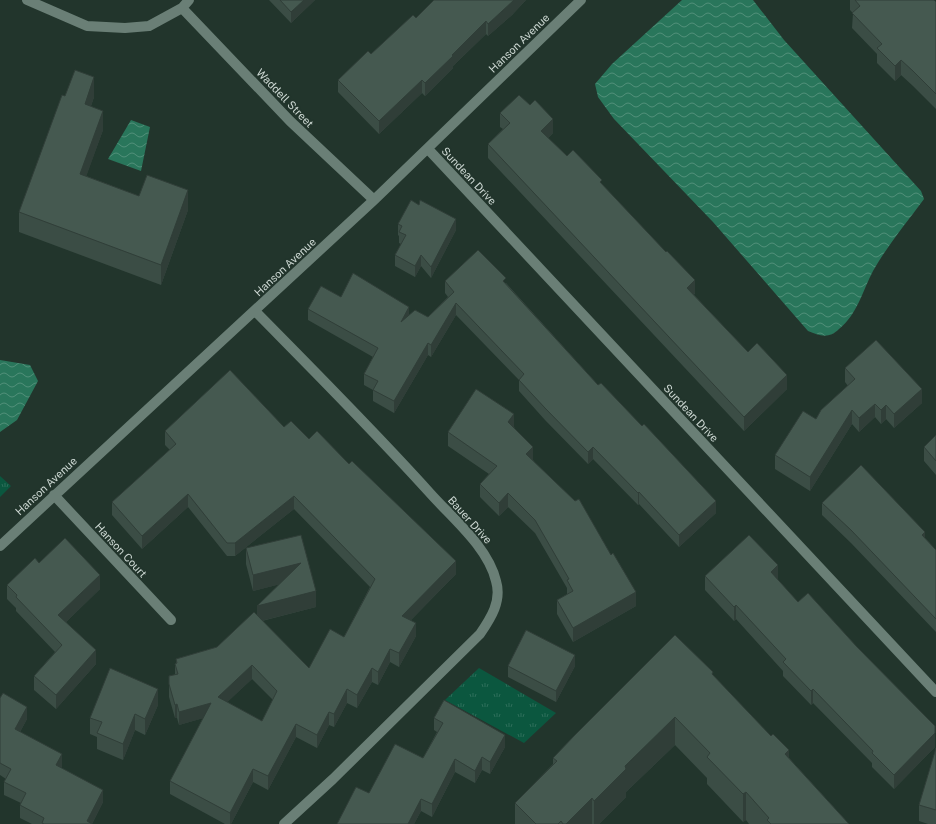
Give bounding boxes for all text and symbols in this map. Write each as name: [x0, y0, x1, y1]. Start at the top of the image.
street label: Hanson Avenue: [486, 11, 552, 75]
street label: Waddell Street: [254, 66, 316, 130]
street label: Sundean Drive: [439, 145, 499, 207]
street label: Hanson Avenue: [252, 236, 318, 298]
street label: Sundean Drive: [661, 382, 721, 444]
street label: Hanson Avenue: [13, 455, 79, 517]
street label: Bauer Drive: [446, 494, 494, 546]
street label: Hanson Court: [93, 520, 149, 580]

